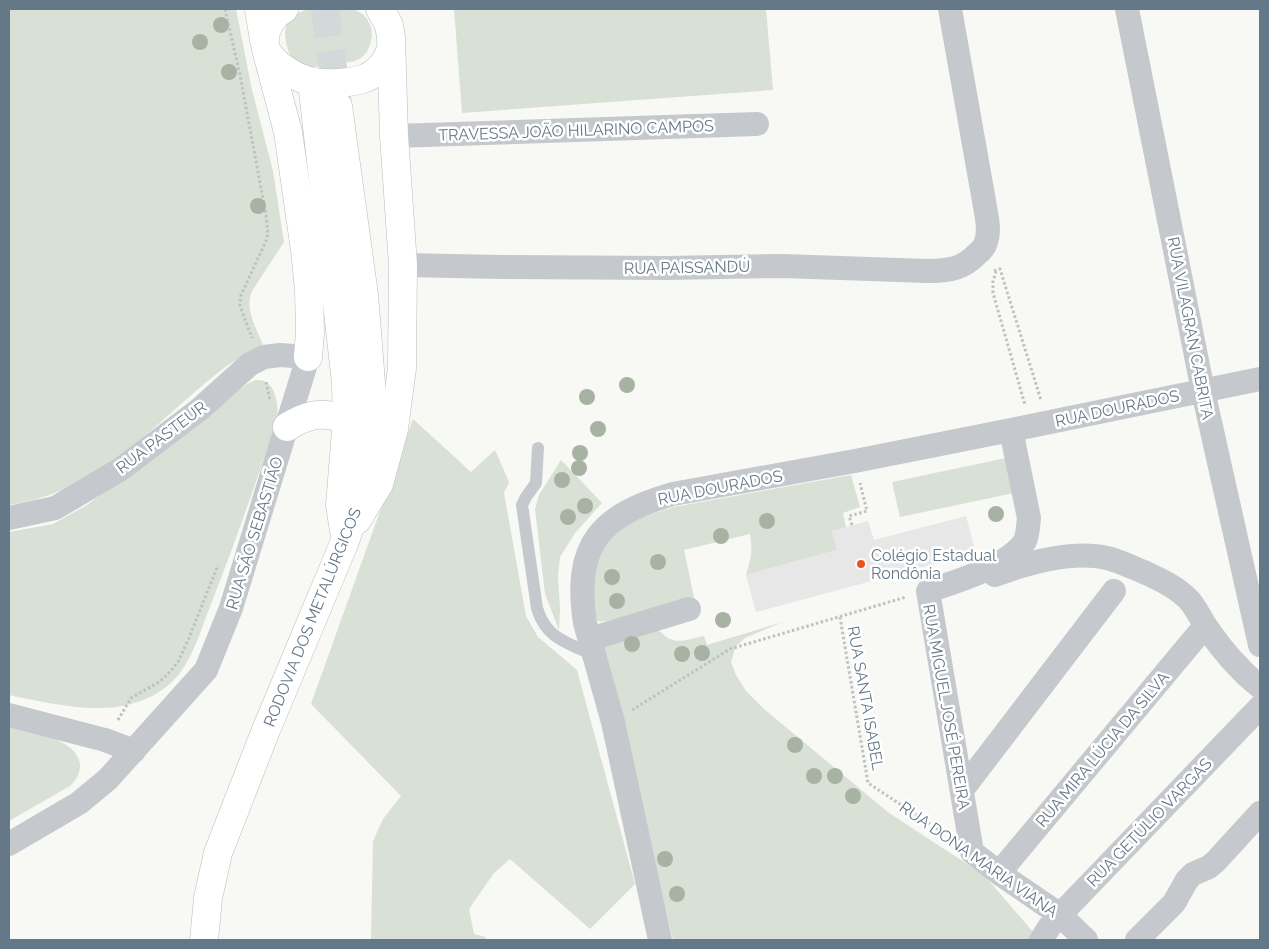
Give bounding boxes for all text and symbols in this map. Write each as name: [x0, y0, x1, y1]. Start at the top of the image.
street label: TRAVESSA JOÃO HILARINO CAMPOS: [438, 115, 714, 145]
street label: RUA VILAGRAN CABRITA: [1163, 235, 1218, 421]
street label: RUA PAISSANDÚ: [624, 256, 750, 278]
street label: RUA DOURADOS: [1053, 386, 1181, 431]
street label: RUA PASTEUR: [112, 397, 210, 477]
street label: RUA SÃO SEBASTIÃO: [221, 454, 287, 612]
street label: RUA DOURADOS: [656, 466, 784, 509]
street label: RODOVIA DOS METALÚRGICOS: [259, 504, 365, 730]
place label: Colégio Estadual Rondônia: [871, 546, 997, 583]
marker: Colégio Estadual Rondônia: [855, 558, 867, 570]
street label: RUA MIGUEL JOSÉ PEREIRA: [919, 603, 975, 812]
street label: RUA SANTA ISABEL: [843, 624, 888, 772]
street label: RUA MIRA LÚCIA DA SILVA: [1031, 667, 1173, 831]
street label: RUA GETÚLIO VARGAS: [1082, 753, 1216, 891]
street label: RUA DONA MARIA VIANA: [896, 798, 1062, 921]

